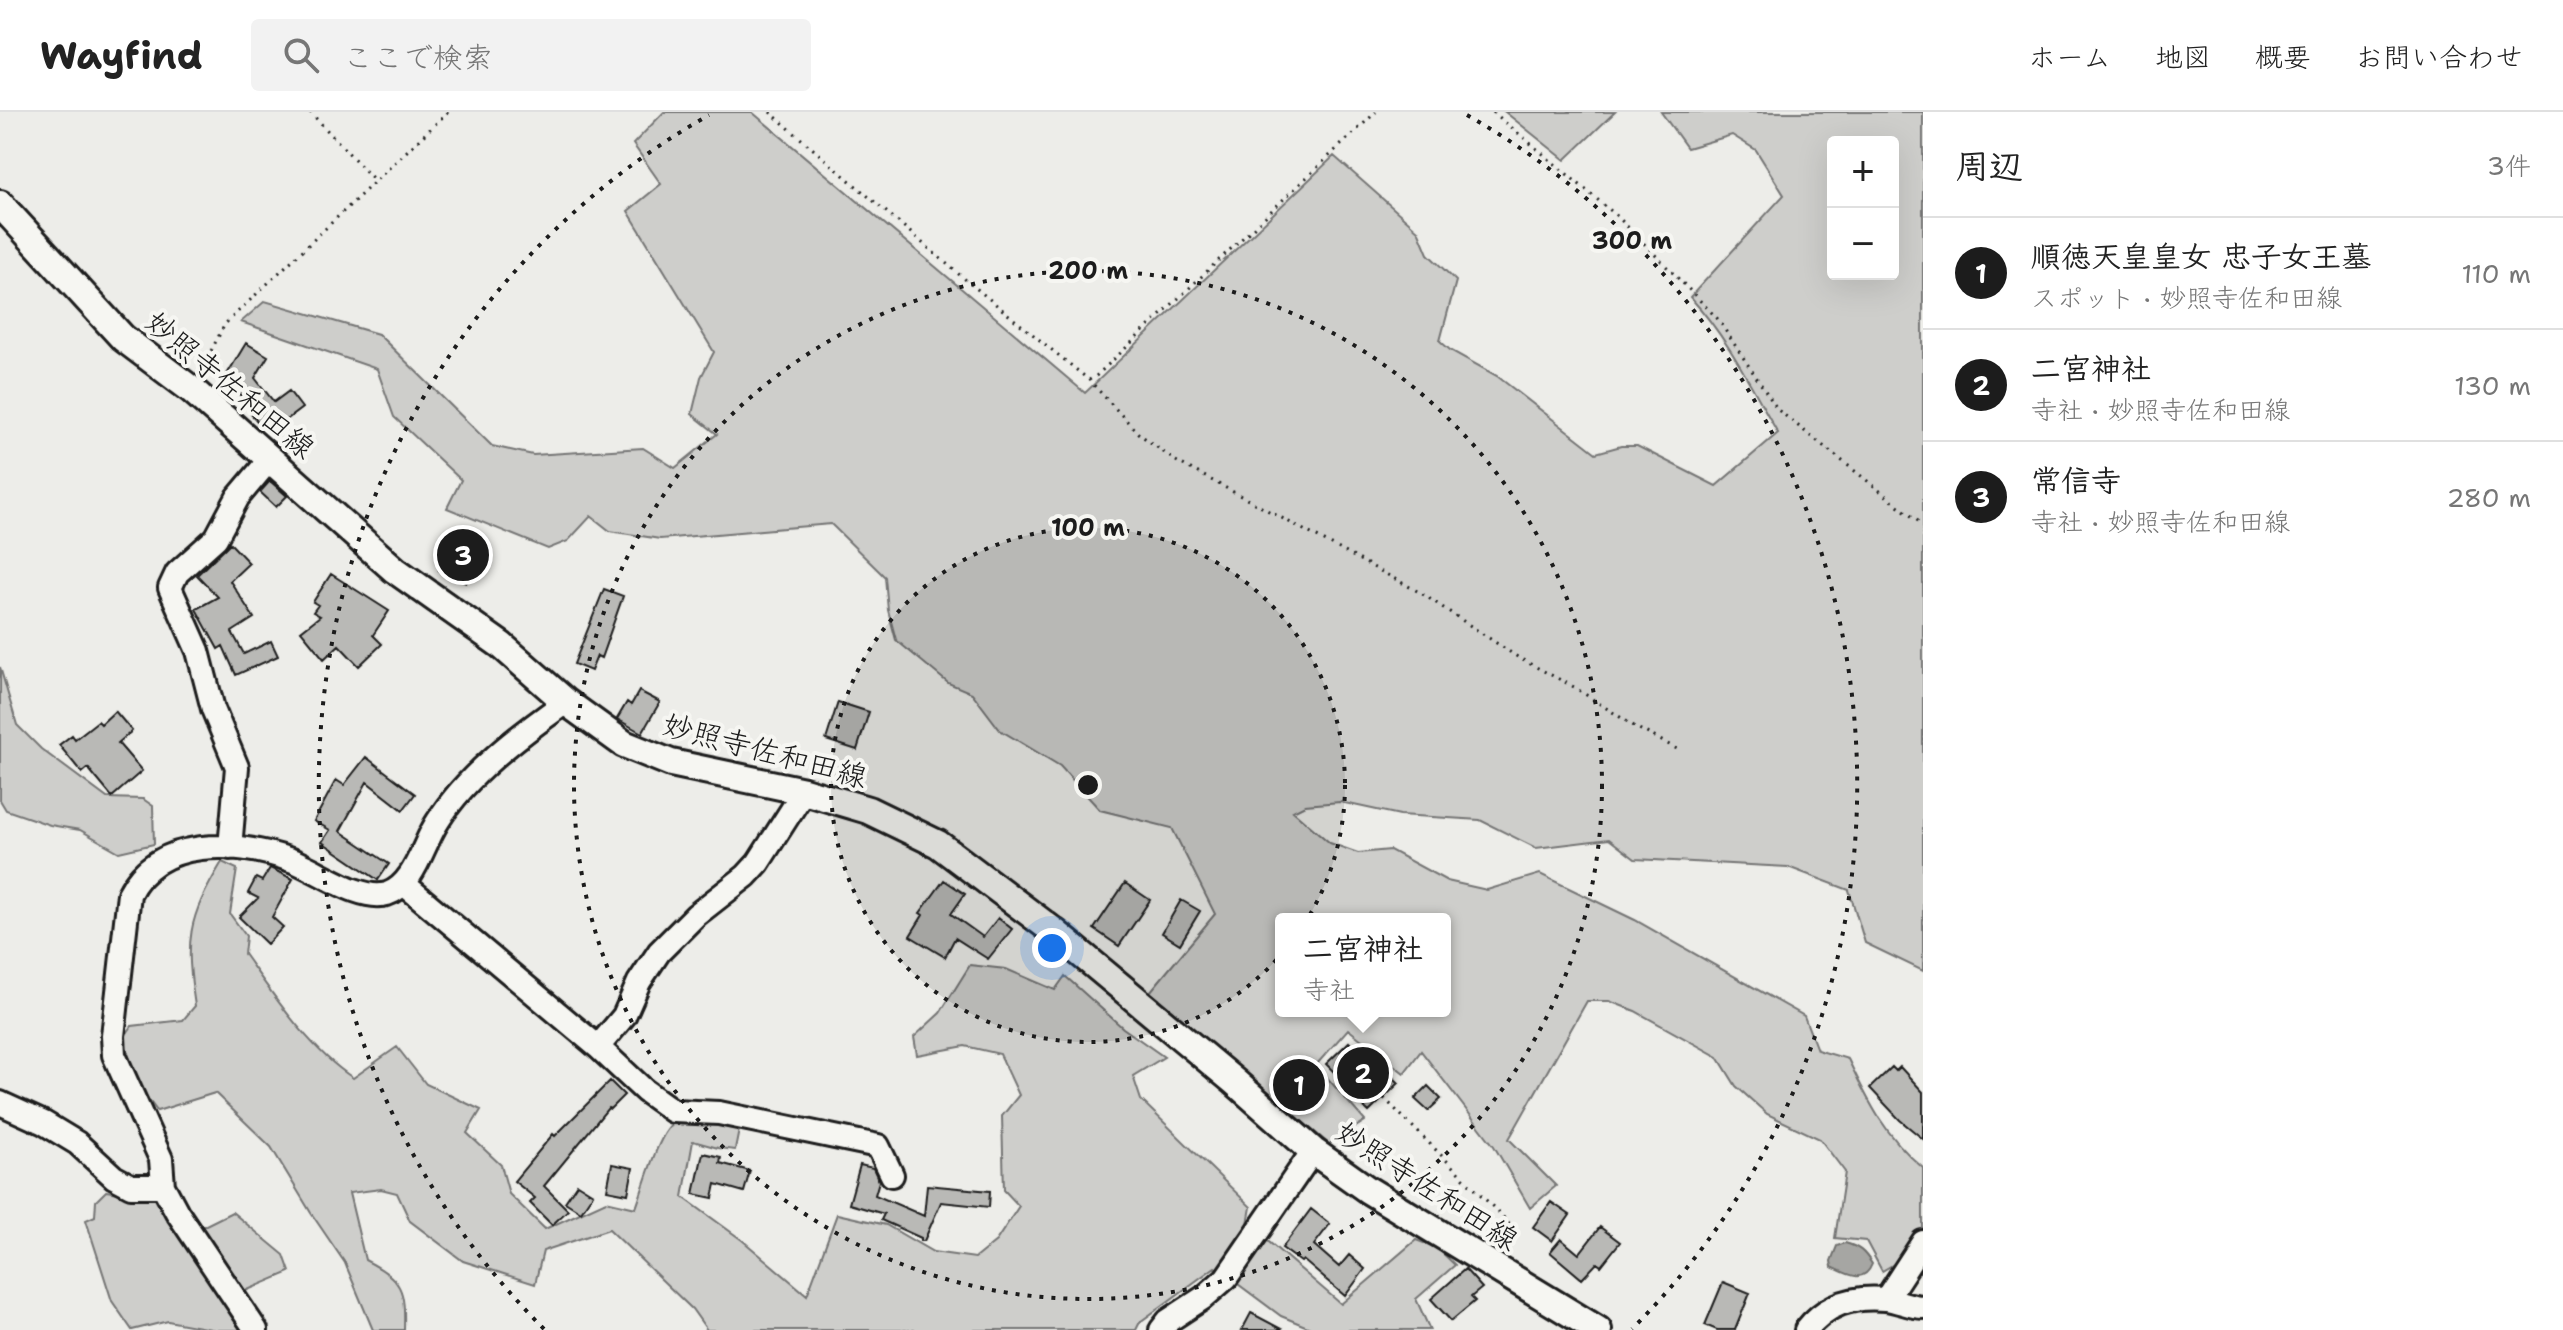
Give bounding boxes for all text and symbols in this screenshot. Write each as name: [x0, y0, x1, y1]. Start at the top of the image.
search box: [251, 19, 811, 91]
text: Wayfind: [40, 30, 203, 81]
icon: search: [279, 33, 323, 77]
text: ここで検索: [343, 37, 493, 78]
text: ホーム: [2028, 38, 2111, 76]
text: 地図: [2155, 38, 2211, 76]
text: 概要: [2255, 38, 2311, 76]
text: お問い合わせ: [2355, 38, 2523, 76]
map controls: [1827, 136, 1899, 280]
button: +: [1827, 136, 1899, 208]
text: 周辺: [1955, 143, 2023, 189]
text: 3件: [2487, 148, 2531, 183]
button: −: [1827, 208, 1899, 280]
text: 300 m: [1592, 225, 1672, 257]
text: 順徳天皇皇女 忠子女王墓: [2031, 236, 2371, 277]
text: 200 m: [1048, 255, 1128, 287]
text: 1: [1975, 256, 1987, 291]
text: 110 m: [2461, 256, 2531, 291]
text: スポット · 妙照寺佐和田線: [2031, 280, 2342, 315]
street label: 妙照寺佐和田線: [137, 301, 324, 468]
text: 二宮神社: [2031, 348, 2151, 389]
text: 2: [1972, 368, 1990, 403]
text: 130 m: [2454, 368, 2531, 403]
text: 寺社 · 妙照寺佐和田線: [2031, 392, 2290, 427]
text: 常信寺: [2031, 460, 2121, 501]
text: 3: [1972, 480, 1990, 515]
text: 280 m: [2446, 480, 2531, 515]
text: 寺社 · 妙照寺佐和田線: [2031, 504, 2290, 539]
text: 100 m: [1051, 512, 1125, 544]
pin: 3: [437, 525, 489, 585]
street label: 妙照寺佐和田線: [658, 704, 872, 797]
centre of rings: [1074, 771, 1102, 799]
popup: [1275, 913, 1451, 1017]
your location: [1032, 928, 1072, 968]
text: 二宮神社: [1303, 928, 1423, 969]
text: 寺社: [1303, 972, 1355, 1007]
pin: 2: [1337, 1043, 1389, 1103]
pin: 1: [1273, 1055, 1325, 1115]
street label: 妙照寺佐和田線: [1328, 1111, 1526, 1260]

